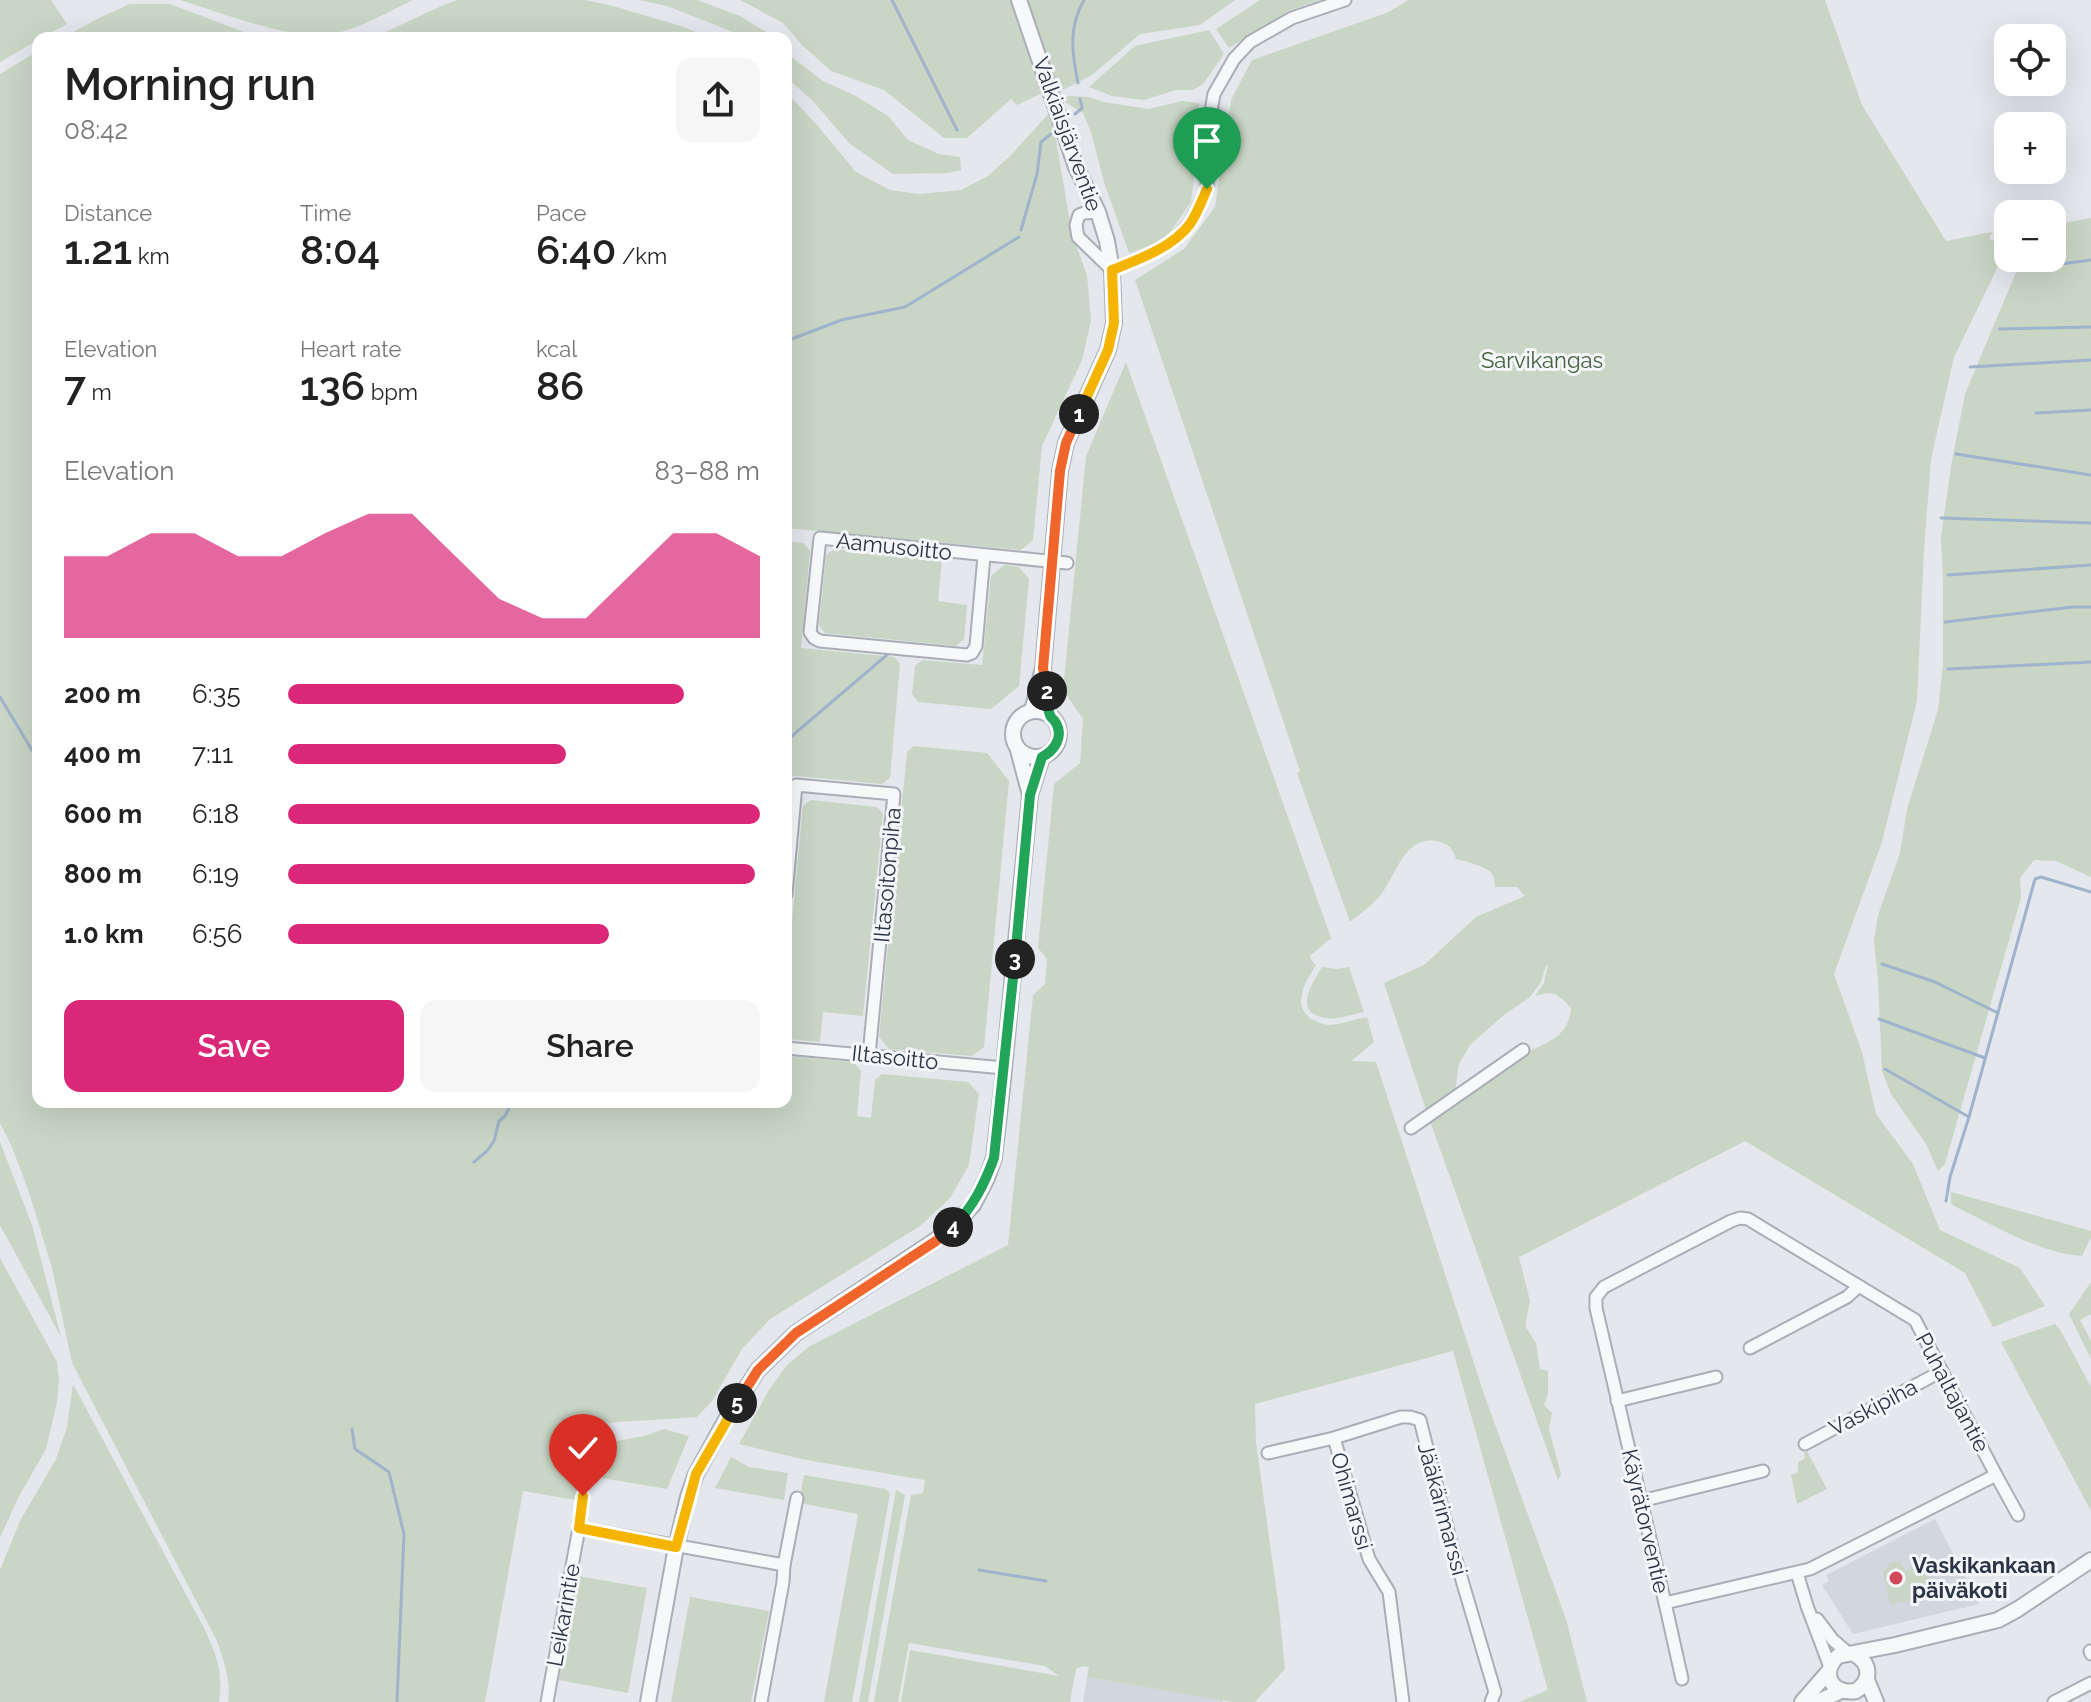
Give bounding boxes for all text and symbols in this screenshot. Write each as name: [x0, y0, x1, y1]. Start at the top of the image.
map controls: [1994, 24, 2066, 272]
button: locate: [1994, 24, 2066, 96]
street label: Valkiaisjärventie: [1028, 53, 1108, 215]
button: share: [676, 58, 760, 142]
text: Morning run: [64, 59, 316, 110]
pin: [1173, 107, 1241, 189]
button: +: [1994, 112, 2066, 184]
text: 08:42: [64, 115, 128, 145]
icon: arrive: [1185, 119, 1229, 163]
text: Distance: [64, 200, 152, 226]
text: Time: [300, 200, 351, 226]
text: Pace: [536, 200, 586, 226]
button: −: [1994, 200, 2066, 272]
text: 1.21: [64, 226, 132, 273]
text: 8:04: [300, 226, 380, 273]
text: 6:40: [536, 226, 616, 273]
text: km: [132, 243, 170, 269]
text: /km: [616, 243, 667, 269]
text: Elevation: [64, 336, 157, 362]
text: Heart rate: [300, 336, 401, 362]
text: kcal: [536, 336, 577, 362]
park label: Sarvikangas: [1481, 347, 1603, 373]
text: 7: [64, 362, 86, 409]
text: 136: [300, 362, 365, 409]
text: 86: [536, 362, 584, 409]
text: m: [86, 379, 112, 405]
text: bpm: [365, 379, 418, 405]
pin: 1: [1059, 394, 1099, 434]
text: 1: [1074, 401, 1084, 427]
text: Elevation: [64, 456, 174, 486]
text: 83–88 m: [655, 456, 760, 486]
street label: Aamusoitto: [835, 527, 953, 565]
pin: 2: [1027, 671, 1067, 711]
text: 2: [1041, 678, 1053, 704]
text: 200 m: [64, 679, 141, 709]
text: 6:35: [192, 679, 241, 709]
text: 400 m: [64, 739, 141, 769]
text: 7:11: [192, 739, 233, 769]
text: 600 m: [64, 799, 142, 829]
text: 6:18: [192, 799, 239, 829]
street label: Iltasoitonpiha: [868, 806, 906, 944]
text: 800 m: [64, 859, 142, 889]
text: 6:19: [192, 859, 239, 889]
text: 1.0 km: [64, 919, 144, 949]
text: 6:56: [192, 919, 242, 949]
pin: 3: [995, 939, 1035, 979]
text: 3: [1009, 946, 1021, 972]
button: Save: [64, 1000, 404, 1092]
button: Share: [420, 1000, 760, 1092]
street label: Iltasoitto: [850, 1040, 940, 1074]
pin: 4: [933, 1207, 973, 1247]
text: 4: [947, 1214, 959, 1240]
street label: Puhaltajantie: [1911, 1328, 1995, 1456]
street label: Vaskipiha: [1824, 1373, 1922, 1441]
pin: 5: [717, 1383, 757, 1423]
text: 5: [731, 1390, 743, 1416]
pin: [549, 1414, 617, 1496]
icon: check: [561, 1426, 605, 1470]
street label: Jääkärimarssi: [1413, 1440, 1473, 1578]
street label: Käyrätorventie: [1617, 1446, 1675, 1596]
street label: Ohimarssi: [1326, 1449, 1378, 1553]
place label: Vaskikankaan päiväkoti: [1912, 1552, 2056, 1603]
street label: Leikarintie: [541, 1561, 585, 1669]
marker: Vaskikankaan päiväkoti: [1887, 1569, 1905, 1587]

